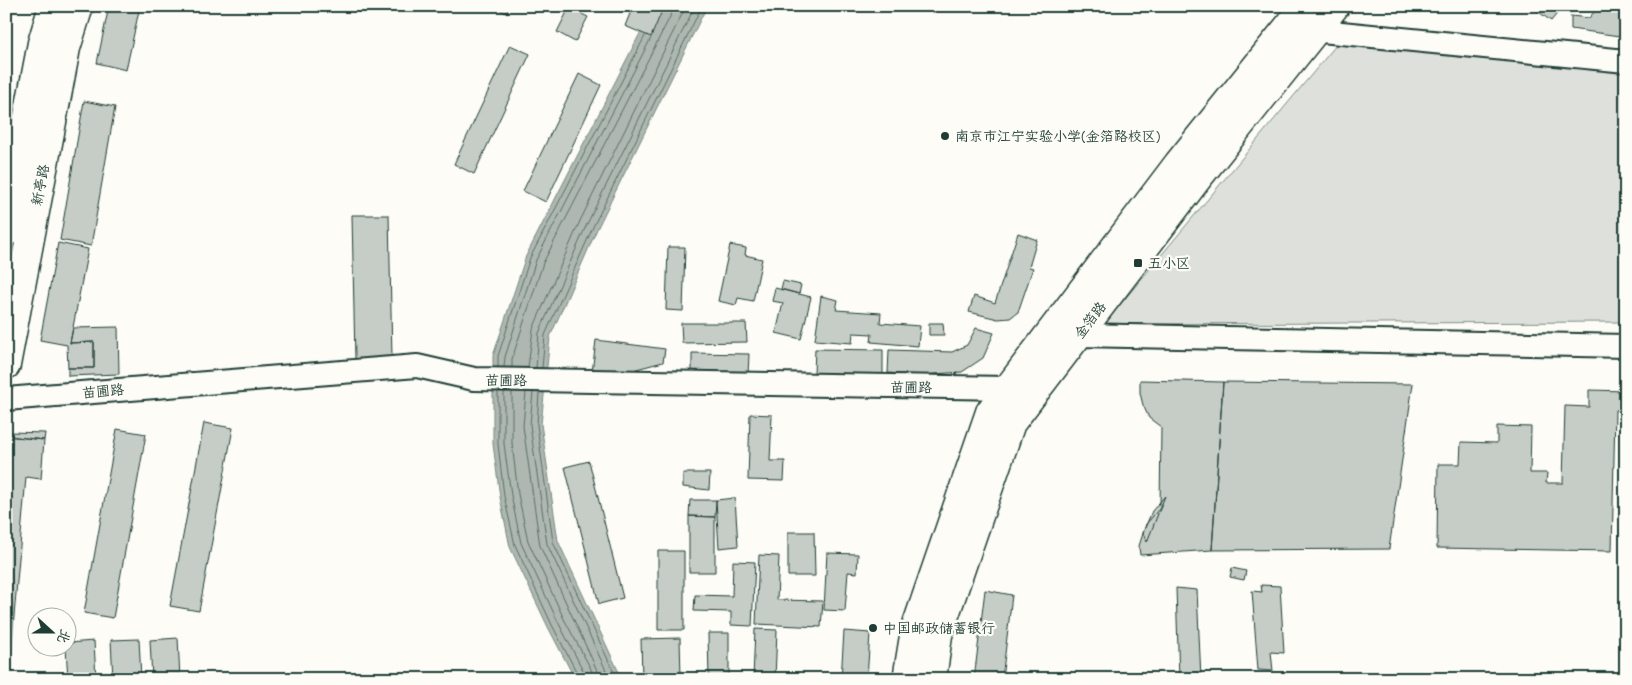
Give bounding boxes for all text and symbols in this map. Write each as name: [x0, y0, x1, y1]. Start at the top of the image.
place label: 南京市江宁实验小学(金箔路校区): [955, 126, 1161, 145]
marker: 南京市江宁实验小学(金箔路校区): [939, 130, 951, 142]
street label: 新亭路: [26, 162, 53, 207]
place label: 五小区: [1148, 253, 1190, 272]
marker: 五小区: [1132, 257, 1144, 269]
street label: 金箔路: [1069, 297, 1110, 342]
street label: 苗圃路: [485, 370, 527, 389]
street label: 苗圃路: [890, 377, 932, 396]
street label: 苗圃路: [81, 379, 125, 402]
north arrow: [28, 608, 78, 658]
place label: 中国邮政储蓄银行: [883, 618, 995, 637]
marker: 中国邮政储蓄银行: [867, 622, 879, 634]
text: 北: [53, 627, 76, 647]

